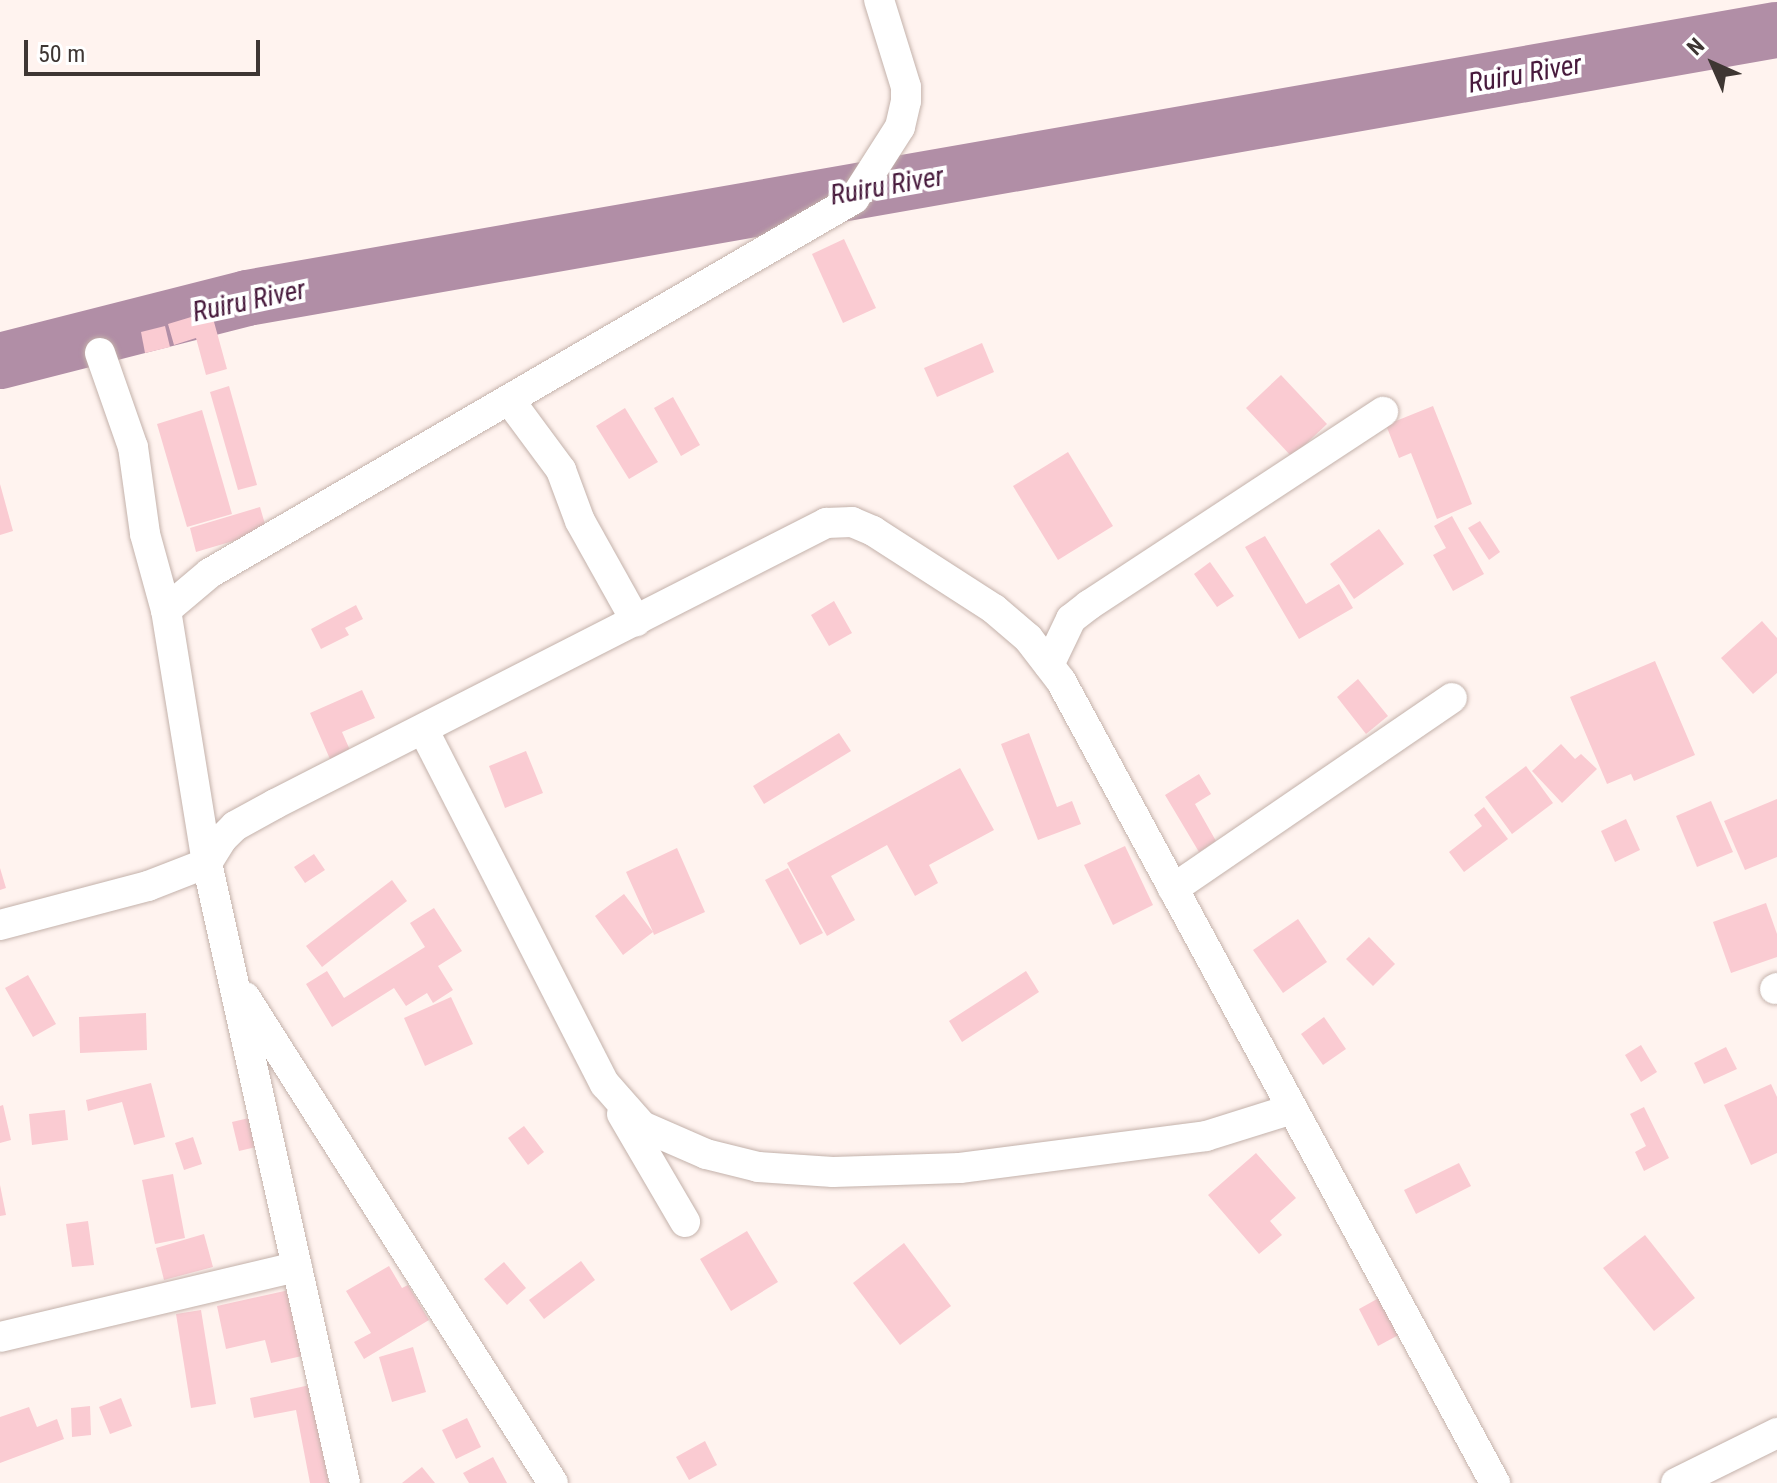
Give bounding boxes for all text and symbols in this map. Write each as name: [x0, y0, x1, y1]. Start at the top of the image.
scale bar: [28, 24, 264, 74]
north arrow: [1673, 24, 1753, 104]
text: N: [1682, 33, 1709, 60]
text: 50 m: [38, 40, 85, 68]
water label: Ruiru River: [1466, 48, 1584, 100]
water label: Ruiru River: [828, 160, 946, 212]
water label: Ruiru River: [189, 273, 309, 329]

